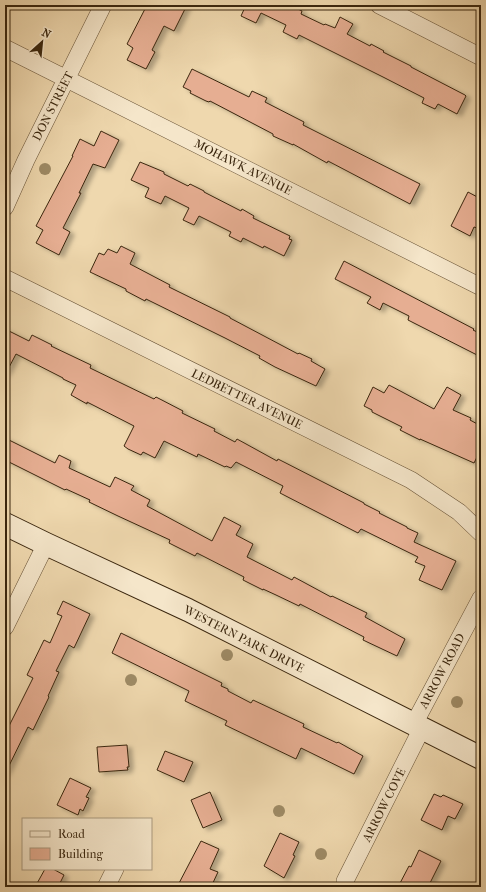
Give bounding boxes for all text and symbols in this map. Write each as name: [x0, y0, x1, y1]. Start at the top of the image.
north arrow: [22, 22, 62, 62]
text: N: [40, 26, 54, 42]
street label: DON STREET: [30, 68, 77, 143]
street label: MOHAWK AVENUE: [192, 136, 294, 198]
street label: LEDBETTER AVENUE: [189, 366, 305, 432]
street label: WESTERN PARK DRIVE: [181, 602, 307, 675]
street label: ARROW ROAD: [416, 631, 468, 712]
street label: ARROW COVE: [359, 766, 409, 845]
legend: [22, 818, 152, 870]
text: Road: [58, 827, 85, 841]
text: Building: [58, 847, 103, 861]

